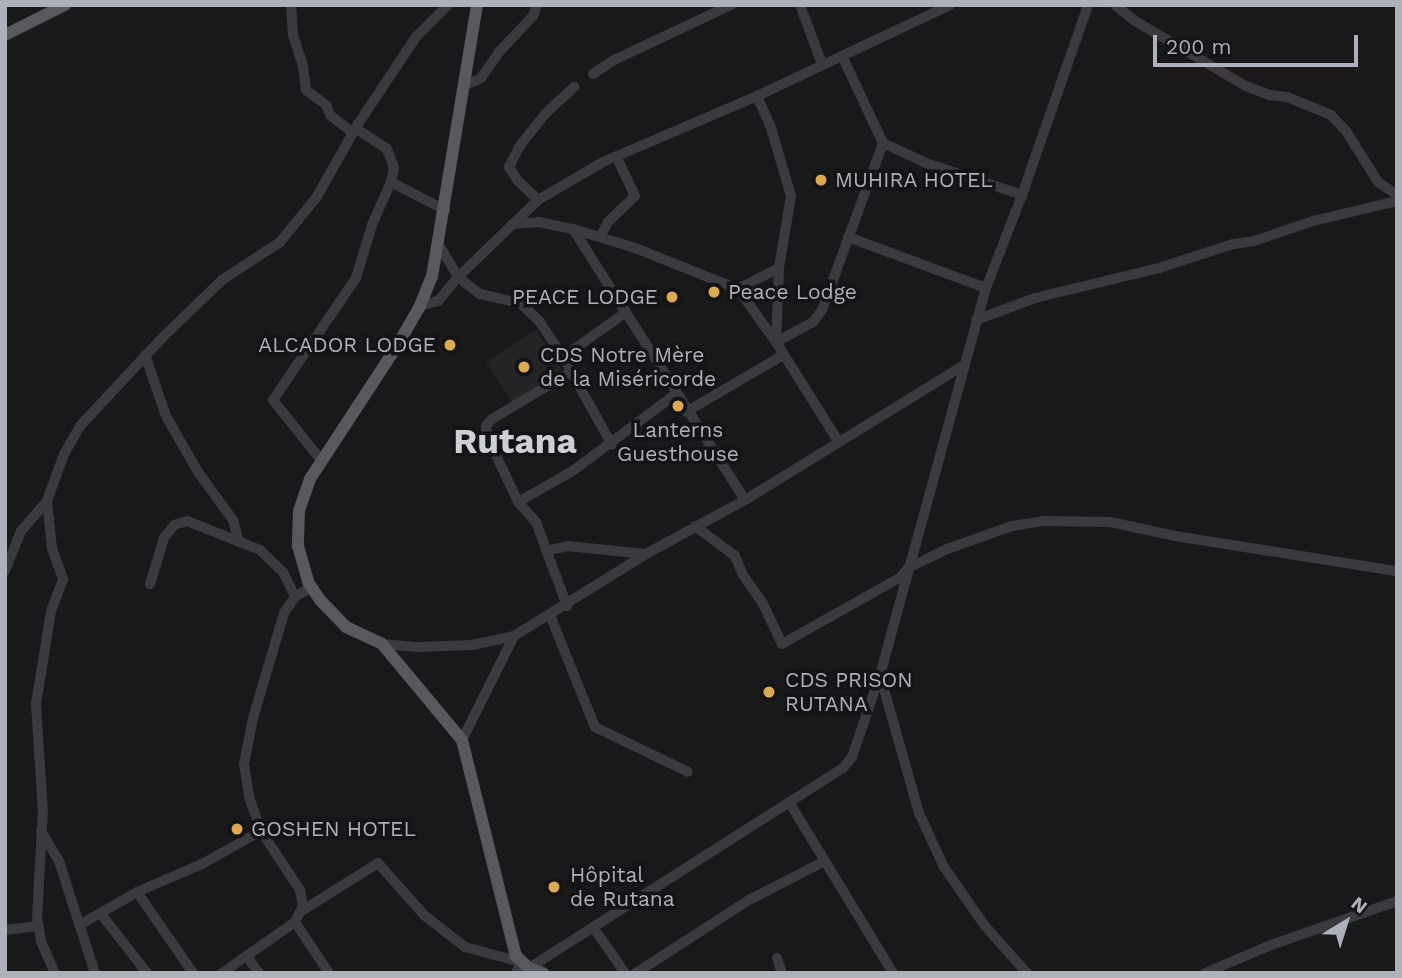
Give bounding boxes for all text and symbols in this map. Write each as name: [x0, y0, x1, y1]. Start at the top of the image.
scale bar: [1157, 21, 1362, 65]
text: 200 m: [1166, 34, 1232, 59]
place label: MUHIRA HOTEL: [835, 167, 994, 193]
marker: MUHIRA HOTEL: [813, 172, 829, 188]
place label: Peace Lodge: [728, 279, 857, 305]
place label: PEACE LODGE: [512, 284, 658, 310]
marker: Peace Lodge: [706, 284, 722, 300]
marker: PEACE LODGE: [664, 289, 680, 305]
place label: ALCADOR LODGE: [258, 332, 436, 358]
marker: ALCADOR LODGE: [442, 337, 458, 353]
place label: CDS Notre Mère de la Miséricorde: [540, 342, 717, 392]
marker: CDS Notre Mère de la Miséricorde: [514, 357, 534, 377]
marker: Lanterns Guesthouse: [670, 398, 686, 414]
place label: Lanterns Guesthouse: [617, 417, 739, 467]
district label: Rutana: [453, 420, 577, 462]
place label: CDS PRISON RUTANA: [785, 667, 913, 717]
marker: CDS PRISON RUTANA: [759, 682, 779, 702]
place label: GOSHEN HOTEL: [251, 816, 416, 842]
marker: GOSHEN HOTEL: [229, 821, 245, 837]
place label: Hôpital de Rutana: [570, 862, 675, 912]
marker: Hôpital de Rutana: [544, 877, 564, 897]
north arrow: [1311, 887, 1381, 957]
text: N: [1347, 892, 1372, 918]

